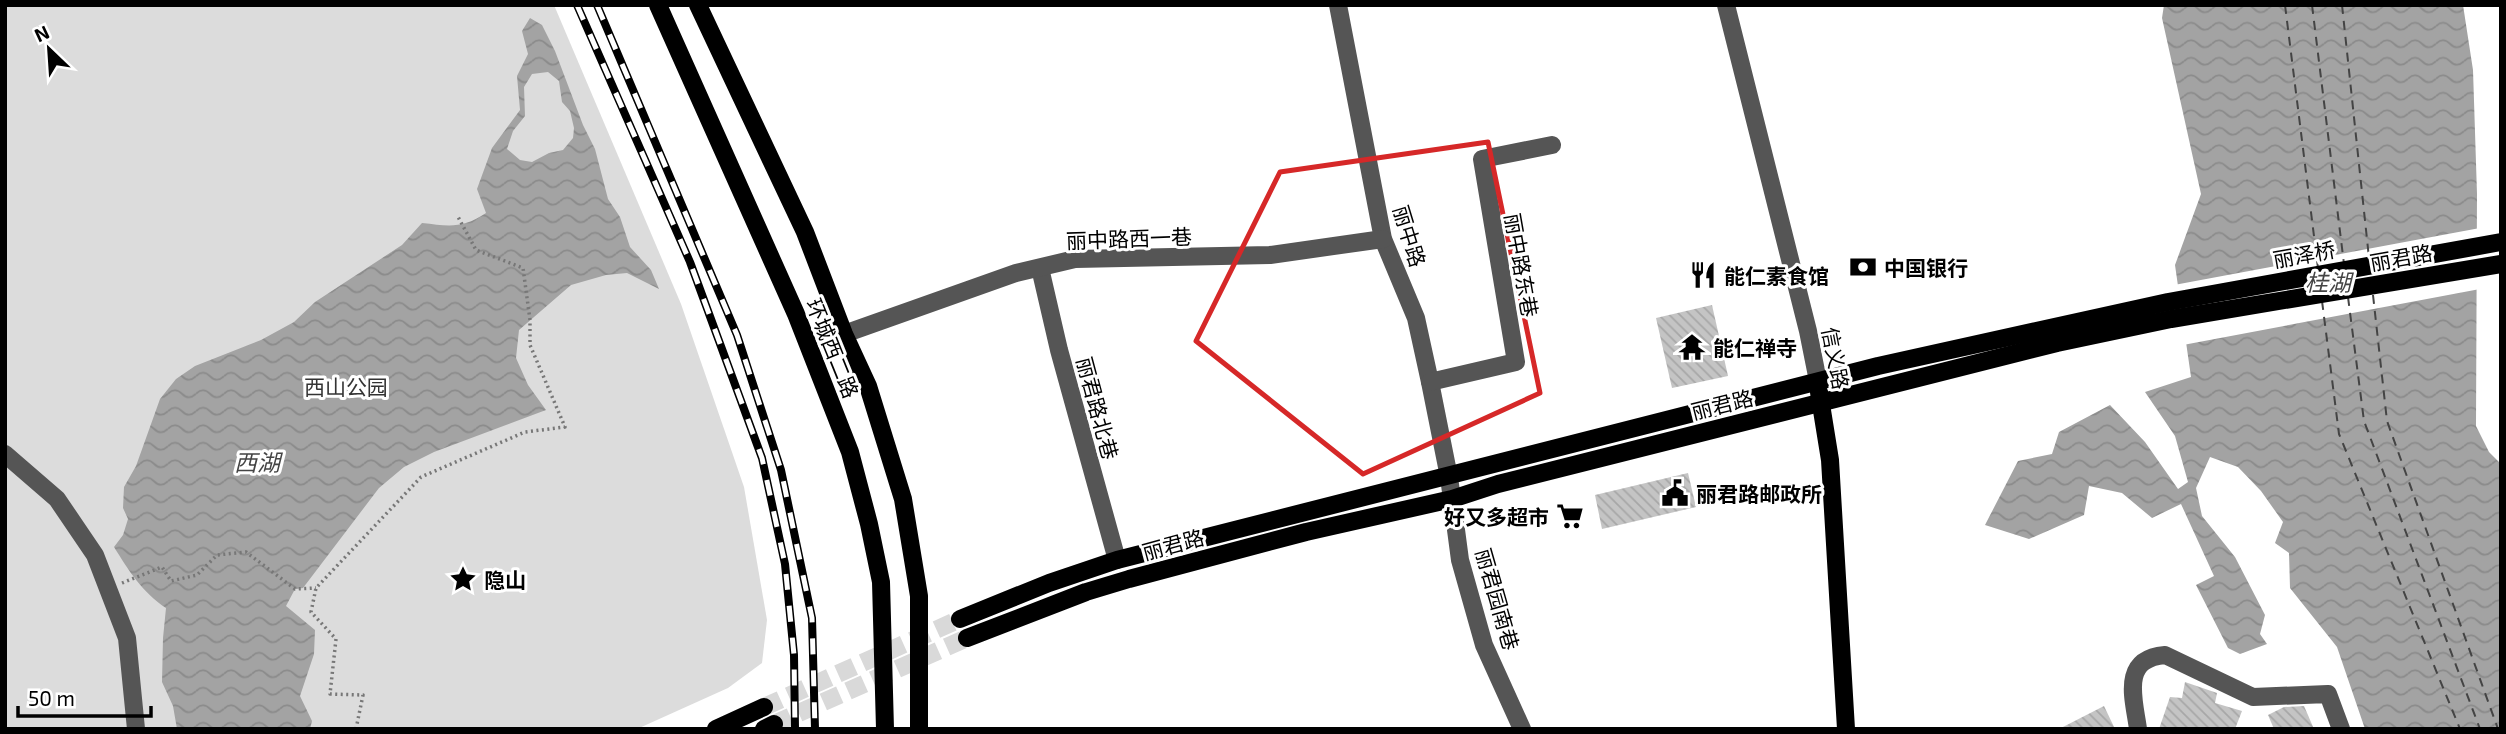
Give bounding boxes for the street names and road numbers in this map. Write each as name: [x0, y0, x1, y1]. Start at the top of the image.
street label: 丽中路: [1389, 202, 1431, 270]
street label: 丽中路东巷: [1501, 211, 1543, 319]
street label: 丽中路西一巷: [1066, 223, 1192, 253]
street label: 丽泽桥: [2271, 236, 2337, 272]
street label: 丽君路: [2368, 239, 2434, 275]
street label: 环城西二路: [802, 295, 864, 401]
street label: 信义路: [1818, 325, 1854, 391]
street label: 丽君路北巷: [1072, 354, 1124, 462]
street label: 丽君路: [1688, 384, 1756, 424]
street label: 丽君路: [1139, 524, 1207, 564]
street label: 丽君园南巷: [1472, 545, 1524, 653]

